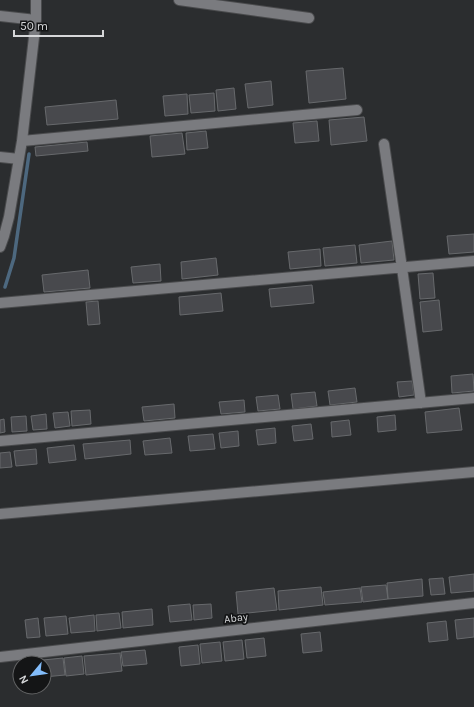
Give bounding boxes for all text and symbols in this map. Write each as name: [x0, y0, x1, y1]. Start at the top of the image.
scale bar: [14, 12, 103, 38]
text: 50 m: [20, 19, 48, 33]
street label: Abay: [223, 610, 249, 626]
north arrow: [12, 655, 52, 695]
text: N: [16, 673, 31, 686]

